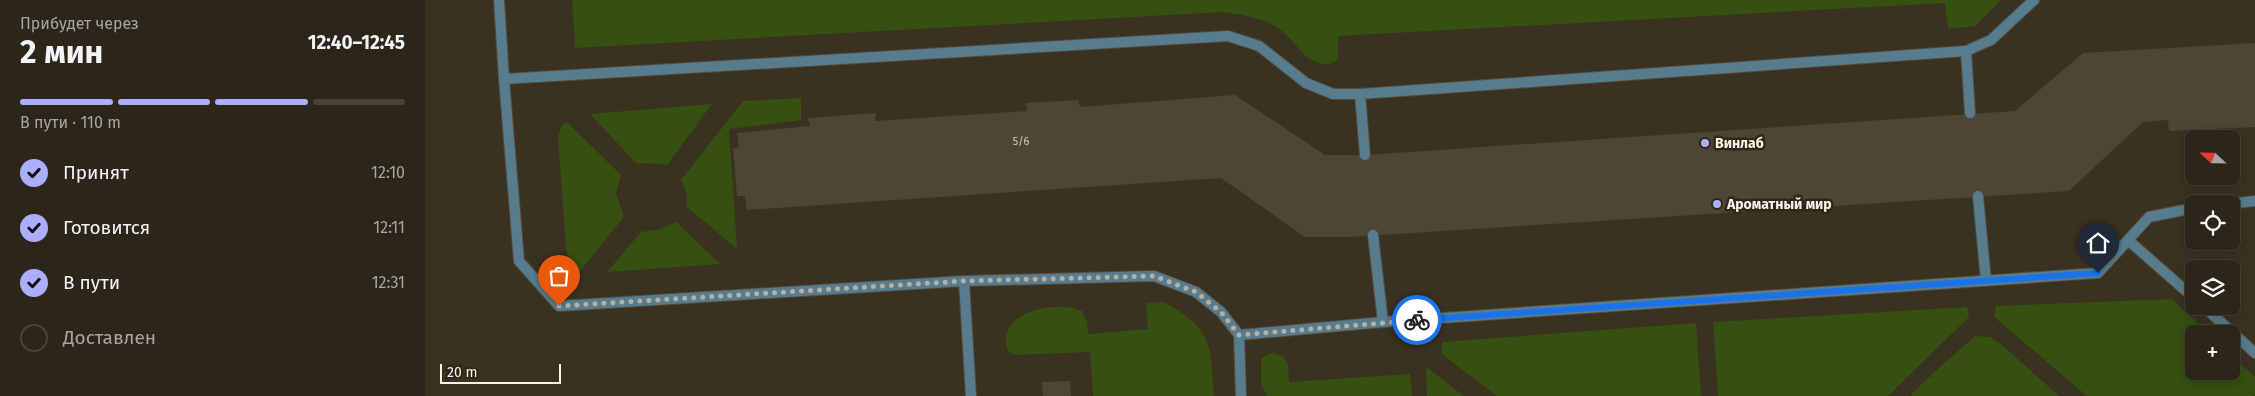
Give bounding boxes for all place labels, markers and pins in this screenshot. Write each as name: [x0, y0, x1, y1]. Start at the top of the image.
place label: Винлаб: [1715, 135, 1764, 152]
marker: Винлаб: [1699, 137, 1711, 149]
place label: Ароматный мир: [1726, 196, 1832, 213]
marker: Ароматный мир: [1711, 198, 1723, 210]
pin: [2077, 222, 2119, 273]
pin: [538, 255, 580, 306]

